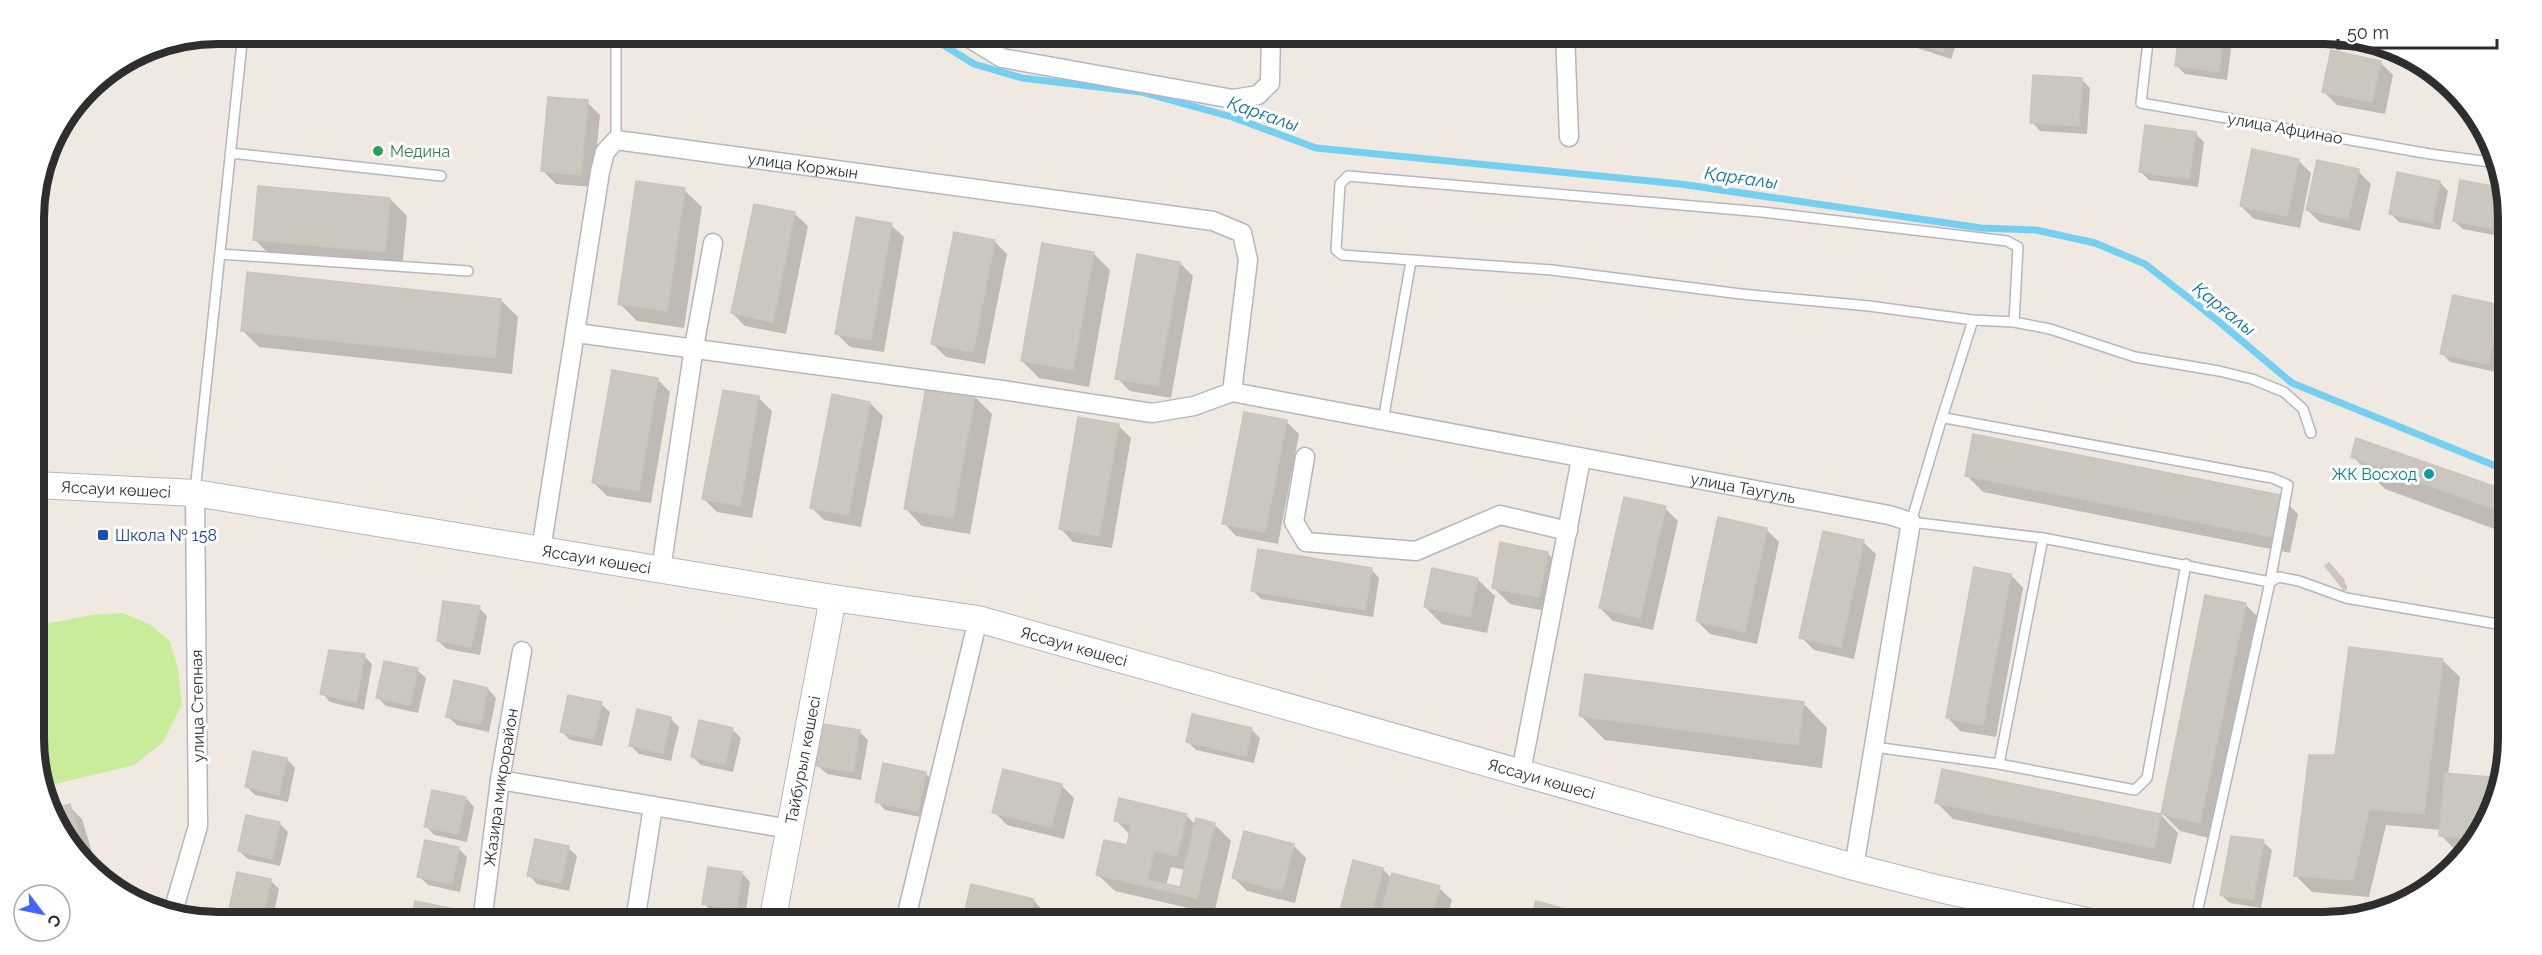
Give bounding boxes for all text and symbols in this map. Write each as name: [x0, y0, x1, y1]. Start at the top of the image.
scale bar: [2338, 12, 2497, 50]
text: 50 m: [2347, 22, 2389, 43]
water label: Қарғалы: [1225, 92, 1301, 135]
street label: улица Афцинао: [2226, 109, 2344, 148]
place label: Медина: [390, 142, 450, 161]
marker: Медина: [371, 144, 385, 158]
street label: улица Коржын: [746, 149, 859, 183]
water label: Қарғалы: [1703, 162, 1779, 193]
water label: Қарғалы: [2189, 277, 2260, 340]
place label: ЖК Восход: [2331, 465, 2417, 484]
marker: ЖК Восход: [2422, 467, 2436, 481]
street label: улица Таугуль: [1689, 469, 1797, 507]
street label: Яссауи көшесі: [60, 477, 171, 502]
place label: Школа № 158: [115, 526, 217, 545]
marker: Школа № 158: [96, 528, 110, 542]
street label: Яссауи көшесі: [540, 541, 652, 578]
street label: Яссауи көшесі: [1018, 622, 1129, 671]
street label: улица Степная: [187, 649, 208, 763]
street label: Тайбурыл көшесі: [782, 694, 824, 826]
street label: Жазира микрорайон: [480, 707, 522, 867]
street label: Яссауи көшесі: [1486, 755, 1597, 803]
north arrow: [12, 883, 72, 943]
text: С: [43, 911, 65, 930]

